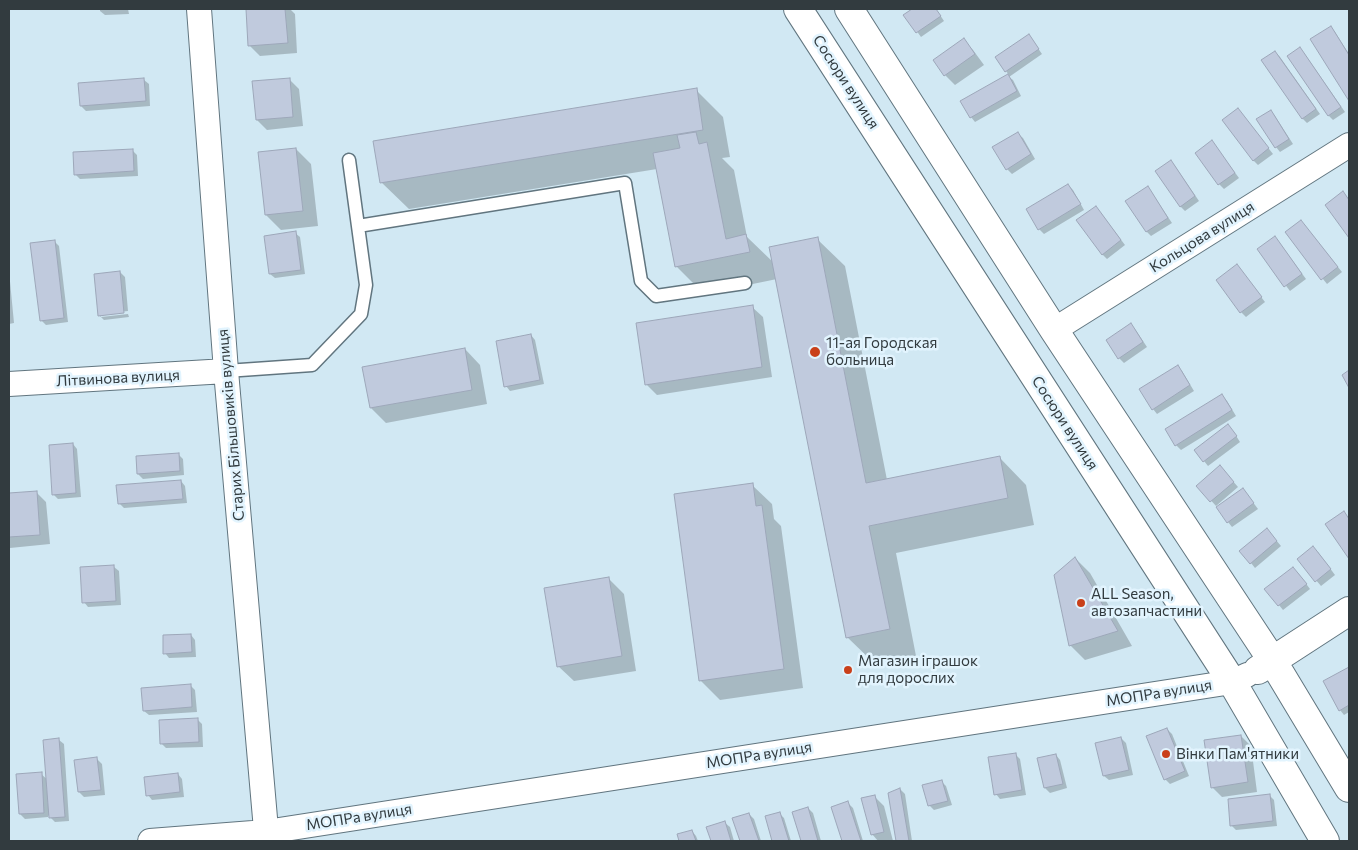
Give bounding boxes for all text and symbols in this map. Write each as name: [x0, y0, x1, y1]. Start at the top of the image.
street label: Сосюри вулиця: [809, 32, 883, 132]
street label: Кольцова вулиця: [1146, 198, 1258, 276]
street label: Старих Більшовиків вулиця: [214, 328, 248, 522]
place label: 11-ая Городская больница: [826, 334, 937, 369]
marker: 11-ая Городская больница: [808, 345, 822, 359]
street label: Літвинова вулиця: [56, 366, 180, 390]
street label: Сосюри вулиця: [1028, 373, 1102, 473]
place label: ALL Season, автозапчастини: [1091, 585, 1202, 620]
marker: ALL Season, автозапчастини: [1075, 597, 1087, 609]
place label: Магазин іграшок для дорослих: [858, 652, 978, 687]
marker: Магазин іграшок для дорослих: [842, 664, 854, 676]
street label: МОПРа вулиця: [1105, 676, 1213, 710]
street label: МОПРа вулиця: [705, 738, 813, 772]
place label: Вінки Пам'ятники: [1176, 745, 1299, 763]
marker: Вінки Пам'ятники: [1160, 748, 1172, 760]
street label: МОПРа вулиця: [305, 800, 413, 834]

